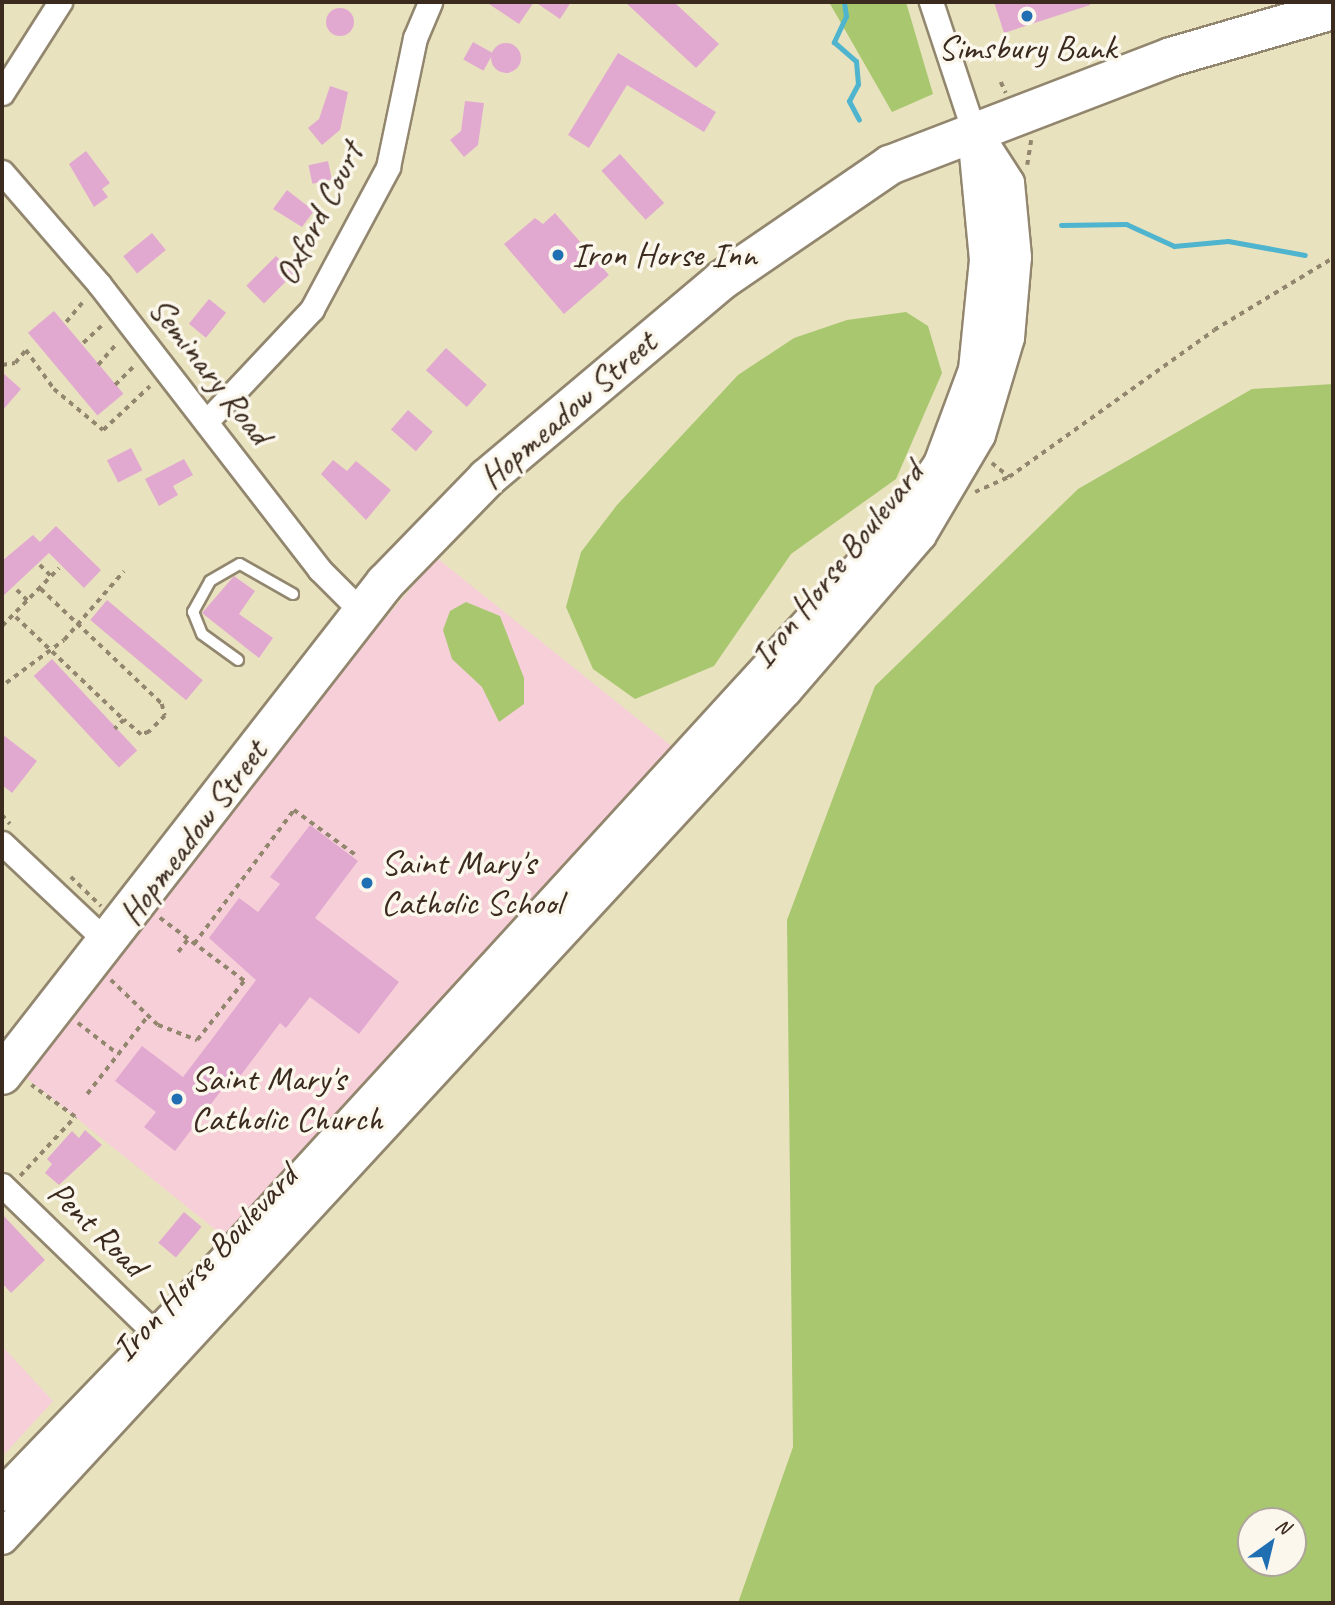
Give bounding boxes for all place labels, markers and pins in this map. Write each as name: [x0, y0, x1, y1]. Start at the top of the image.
marker: Simsbury Bank: [1019, 8, 1035, 24]
place label: Simsbury Bank: [938, 27, 1116, 69]
place label: Iron Horse Inn: [572, 234, 756, 276]
marker: Iron Horse Inn: [550, 247, 566, 263]
place label: Saint Mary's Catholic School: [381, 842, 561, 924]
marker: Saint Mary's Catholic School: [359, 875, 375, 891]
place label: Saint Mary's Catholic Church: [191, 1058, 384, 1140]
marker: Saint Mary's Catholic Church: [169, 1091, 185, 1107]

